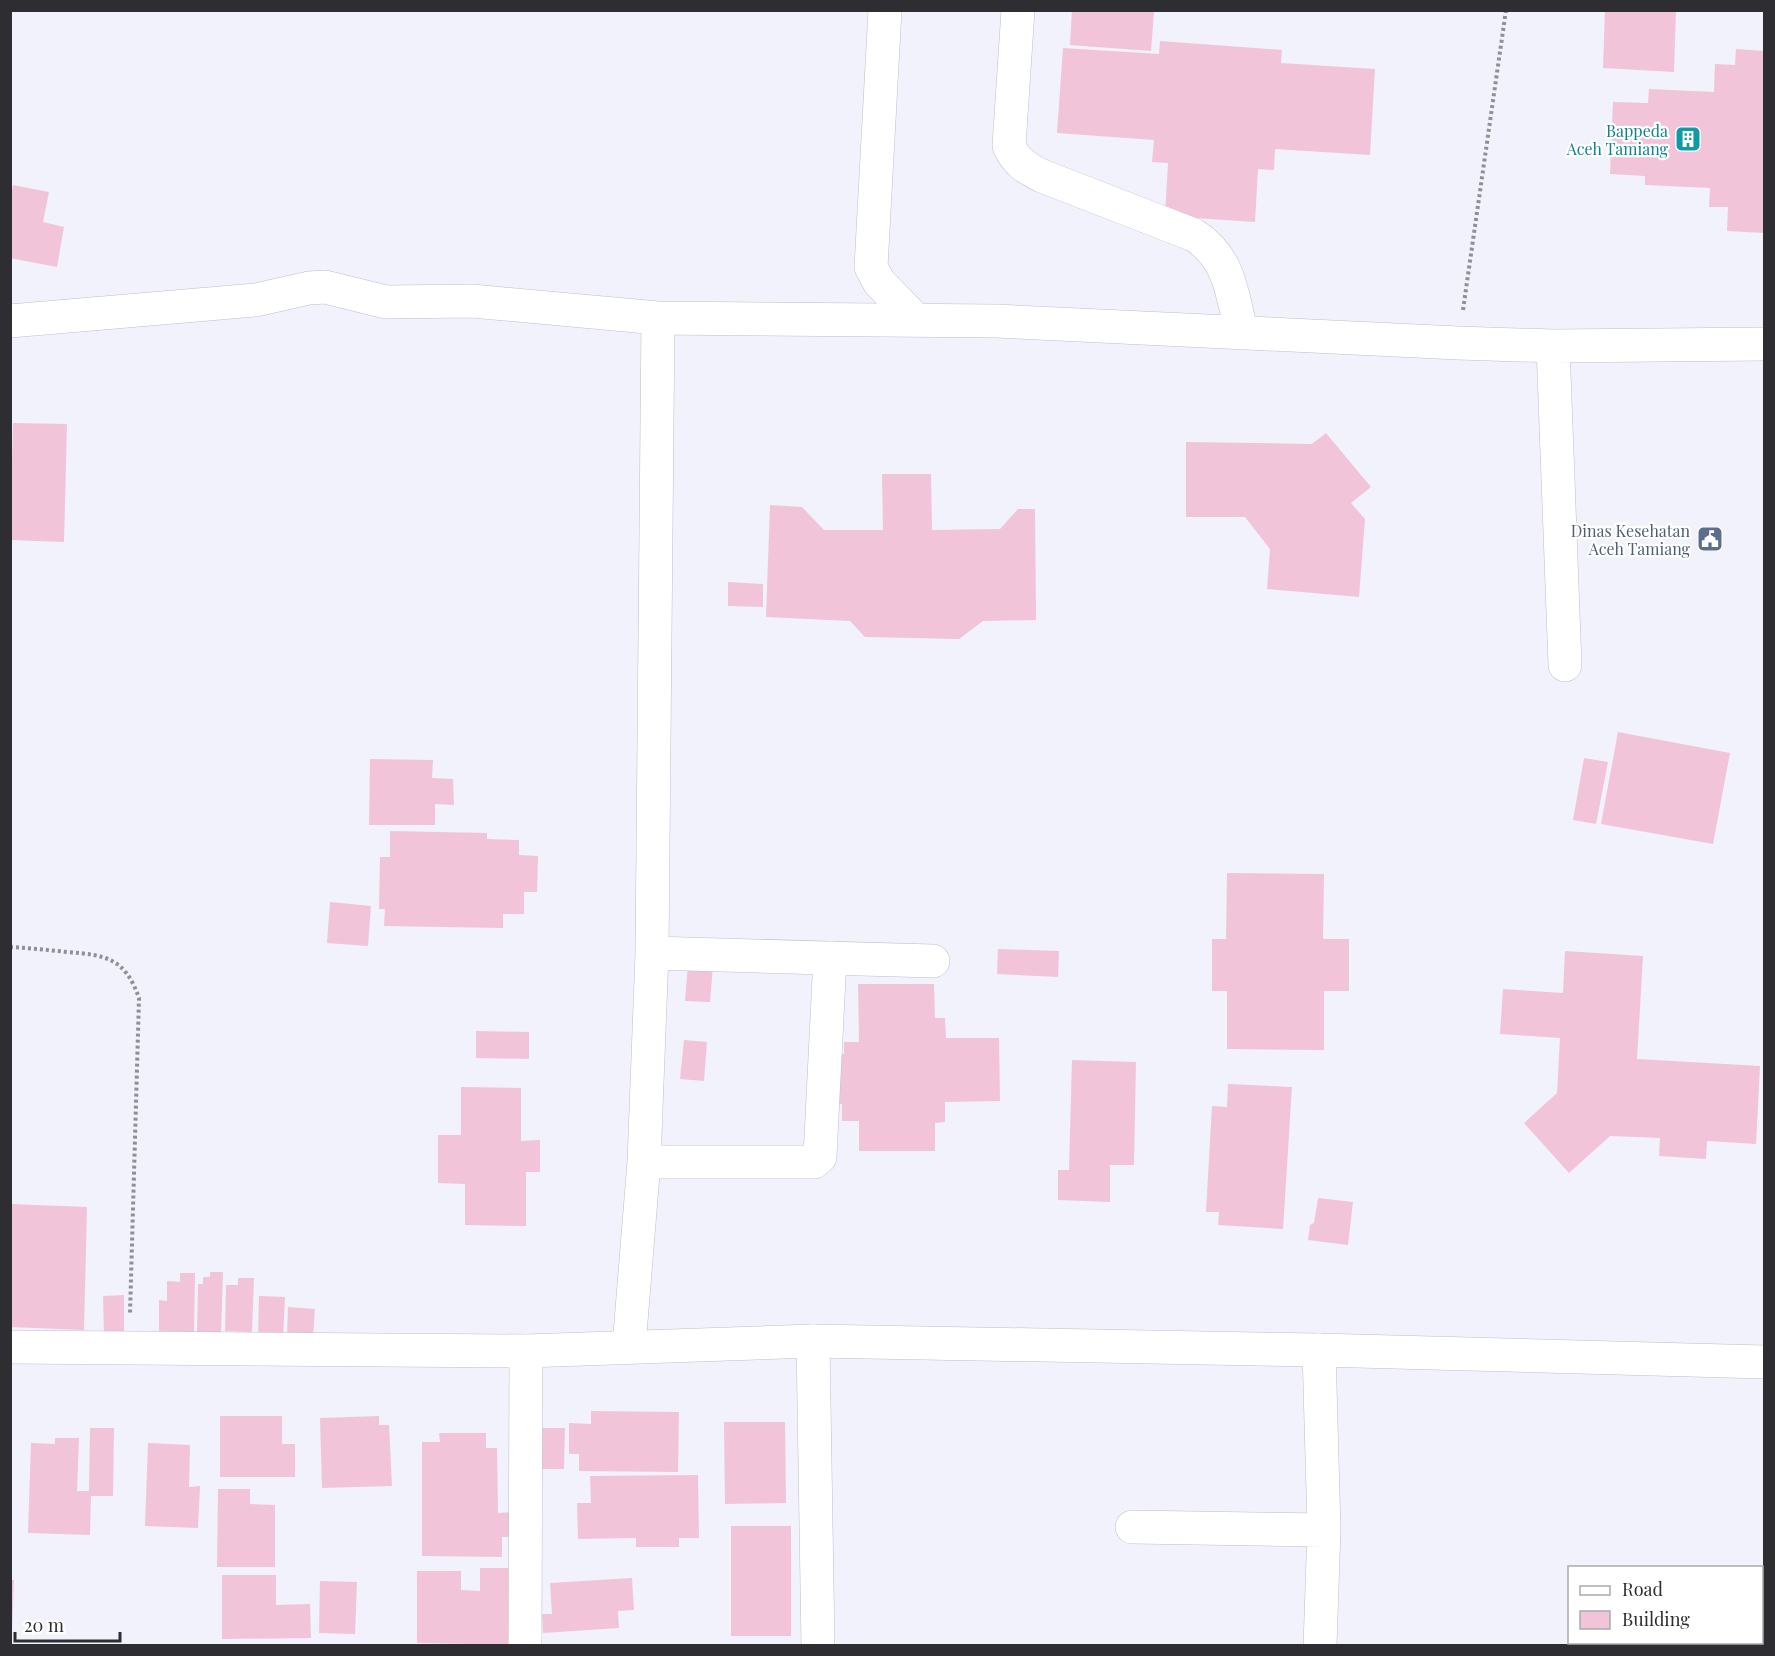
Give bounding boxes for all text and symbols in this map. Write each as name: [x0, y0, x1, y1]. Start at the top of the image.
place label: Bappeda Aceh Tamiang: [1566, 120, 1669, 159]
building icon: Bappeda Aceh Tamiang: [1673, 124, 1703, 154]
place label: Dinas Kesehatan Aceh Tamiang: [1571, 520, 1691, 559]
public building icon: Dinas Kesehatan Aceh Tamiang: [1695, 524, 1725, 554]
legend: [1568, 1566, 1763, 1644]
text: Road: [1622, 1577, 1663, 1601]
scale bar: [15, 1605, 120, 1643]
text: Building: [1622, 1607, 1690, 1631]
text: 20 m: [24, 1613, 64, 1637]

